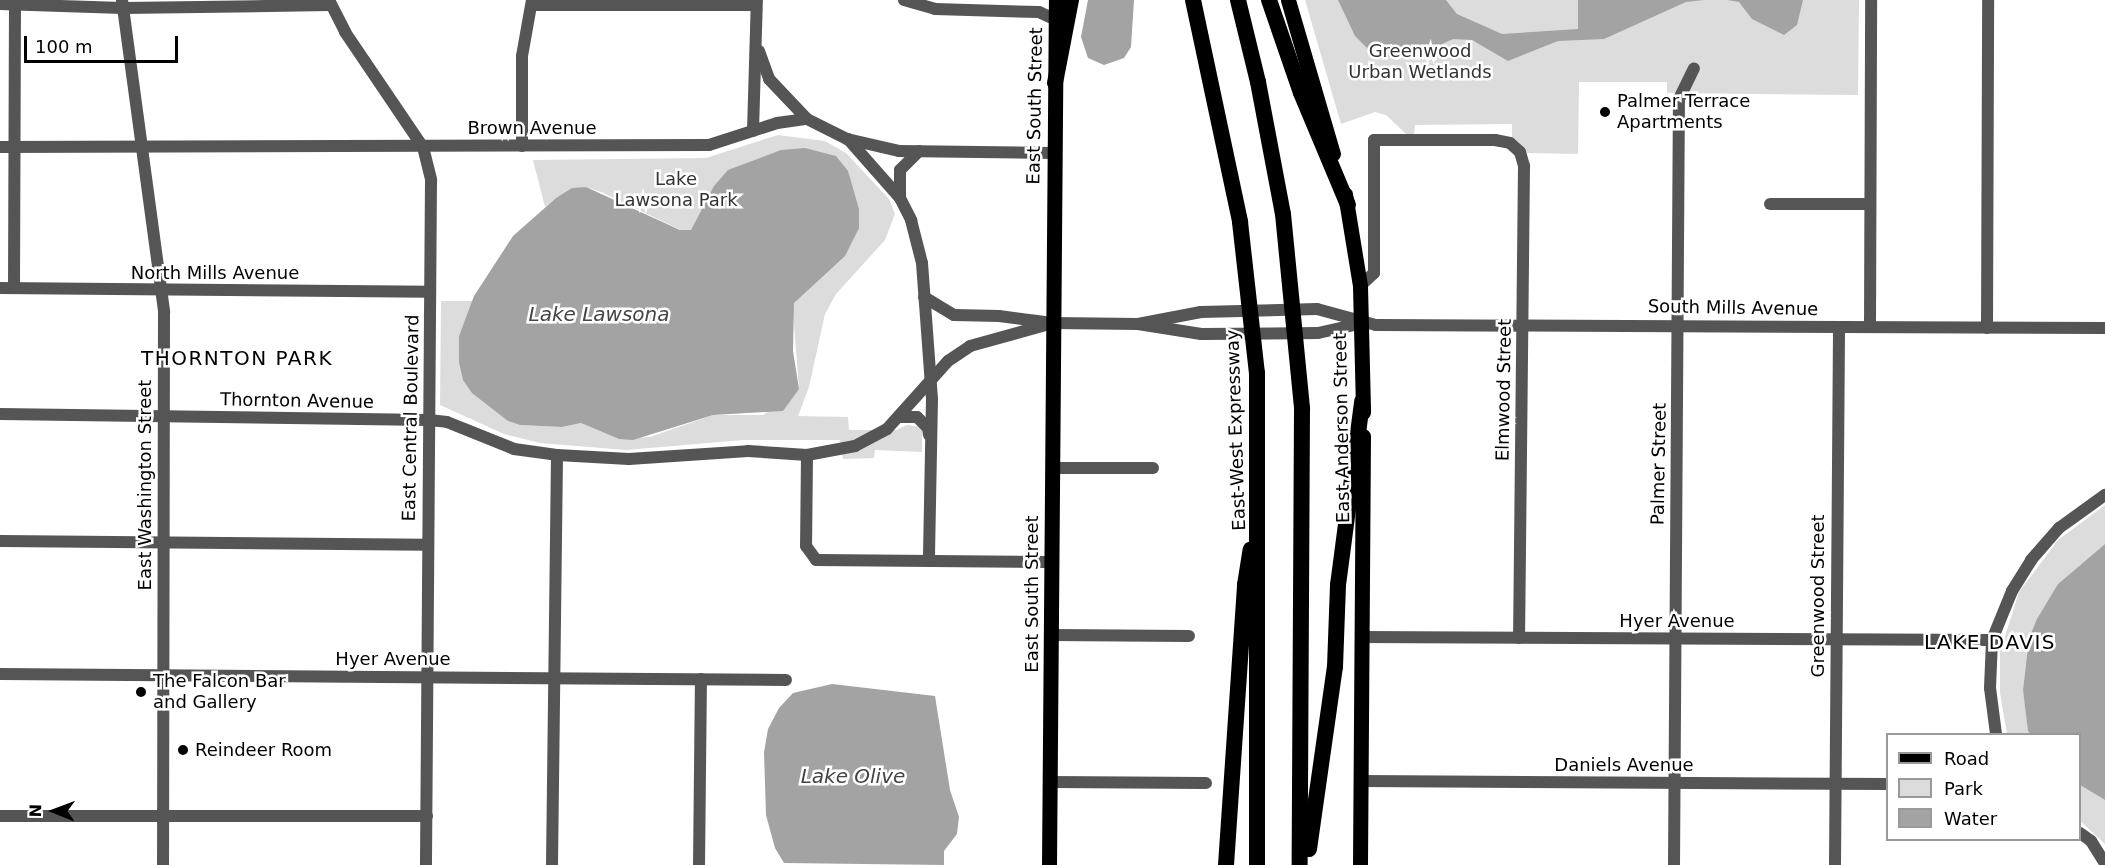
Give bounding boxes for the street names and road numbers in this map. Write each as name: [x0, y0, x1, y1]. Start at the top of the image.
street label: East South Street: [1023, 27, 1047, 185]
street label: Brown Avenue: [467, 117, 597, 139]
street label: North Mills Avenue: [131, 262, 299, 284]
street label: South Mills Avenue: [1648, 296, 1818, 320]
street label: East Central Boulevard: [398, 314, 424, 522]
street label: Elmwood Street: [1492, 319, 1516, 461]
street label: East-West Expressway: [1222, 329, 1250, 531]
street label: East Anderson Street: [1330, 333, 1354, 523]
street label: East Washington Street: [134, 380, 156, 590]
street label: Thornton Avenue: [220, 389, 374, 413]
street label: Palmer Street: [1647, 403, 1671, 525]
street label: Greenwood Street: [1807, 514, 1829, 678]
street label: East South Street: [1021, 515, 1043, 673]
street label: Hyer Avenue: [1619, 610, 1735, 632]
street label: Hyer Avenue: [335, 648, 451, 670]
street label: Daniels Avenue: [1554, 754, 1694, 776]

